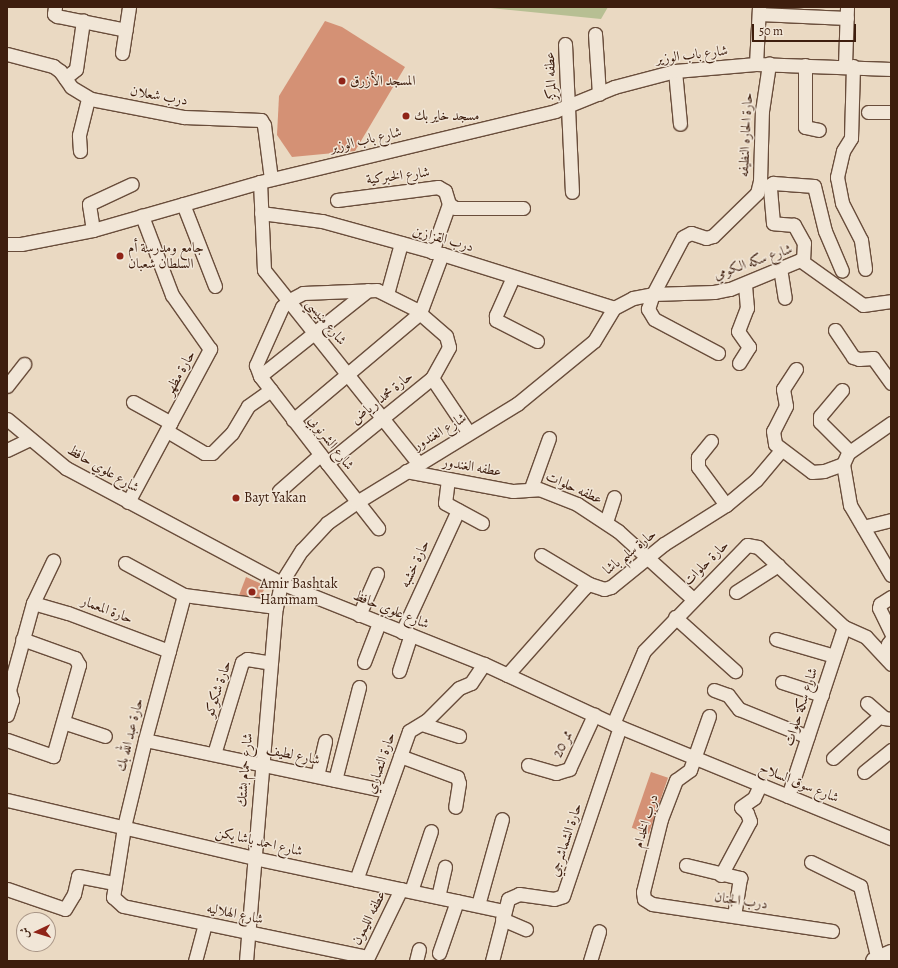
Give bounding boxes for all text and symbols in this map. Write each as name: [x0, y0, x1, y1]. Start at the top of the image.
scale bar: [754, 16, 858, 42]
text: 50 m: [759, 23, 783, 39]
street label: شارع باب الوزير: [655, 42, 729, 68]
street label: عطفه المركز: [541, 51, 561, 101]
place label: المسجد الأزرق: [350, 73, 416, 89]
marker: المسجد الأزرق: [337, 76, 347, 86]
street label: درب شعلان: [129, 83, 189, 109]
street label: حارة الحاره النظيفه: [735, 92, 757, 178]
place label: مسجد خاير بك: [414, 108, 480, 124]
marker: مسجد خاير بك: [401, 111, 411, 121]
street label: شارع باب الوزير: [329, 124, 403, 156]
street label: شارع الخبركية: [365, 164, 431, 188]
street label: درب القزازين: [410, 222, 476, 256]
place label: جامع ومدرسة أم السلطان شعبان: [128, 240, 204, 272]
street label: شارع سكه الكومي: [711, 241, 795, 283]
marker: جامع ومدرسة أم السلطان شعبان: [115, 251, 125, 261]
street label: شارع منيسي: [302, 295, 350, 349]
street label: حارة مظهر: [161, 348, 199, 398]
street label: حارة محمد رياض: [348, 368, 416, 428]
street label: شارع الغندور: [410, 410, 470, 454]
street label: شارع الشرنوبي: [305, 412, 357, 474]
street label: شارع علوي حافظ: [64, 442, 142, 496]
street label: عطفه الغندور: [441, 454, 503, 480]
street label: عطفه حلوات: [543, 468, 605, 508]
place label: Bayt Yakan: [244, 490, 306, 506]
marker: Bayt Yakan: [231, 493, 241, 503]
street label: حارة سليم باشا: [600, 525, 660, 579]
street label: حارة خشبه: [397, 537, 433, 591]
street label: حارة حلوات: [680, 537, 732, 589]
place label: Amir Bashtak Hammam: [260, 576, 338, 608]
marker: Amir Bashtak Hammam: [247, 587, 257, 597]
street label: شارع علوي حافظ: [351, 587, 431, 633]
street label: حارة المعمار: [79, 593, 135, 627]
street label: حارة شكوكو: [201, 659, 235, 719]
street label: شارع سكة حلوات: [780, 666, 822, 748]
street label: حارة عبد الله بك: [113, 697, 147, 773]
street label: ممر 20: [549, 728, 577, 760]
street label: حارة النصاري: [363, 730, 399, 796]
street label: شارع حمام بشتك: [233, 732, 257, 808]
street label: شارع لطيف: [264, 741, 322, 769]
street label: شارع سوق السلاح: [757, 759, 841, 807]
street label: درب الخدام: [630, 792, 662, 850]
street label: حارة الشماشرجي: [546, 801, 586, 879]
street label: شارع احمد باشا يكن: [214, 824, 304, 860]
street label: عطفه الليمون: [348, 888, 390, 948]
street label: درب الجنان: [713, 889, 769, 913]
street label: شارع الهلاليه: [205, 900, 265, 928]
north arrow: [16, 912, 56, 952]
text: ش: [17, 927, 32, 939]

